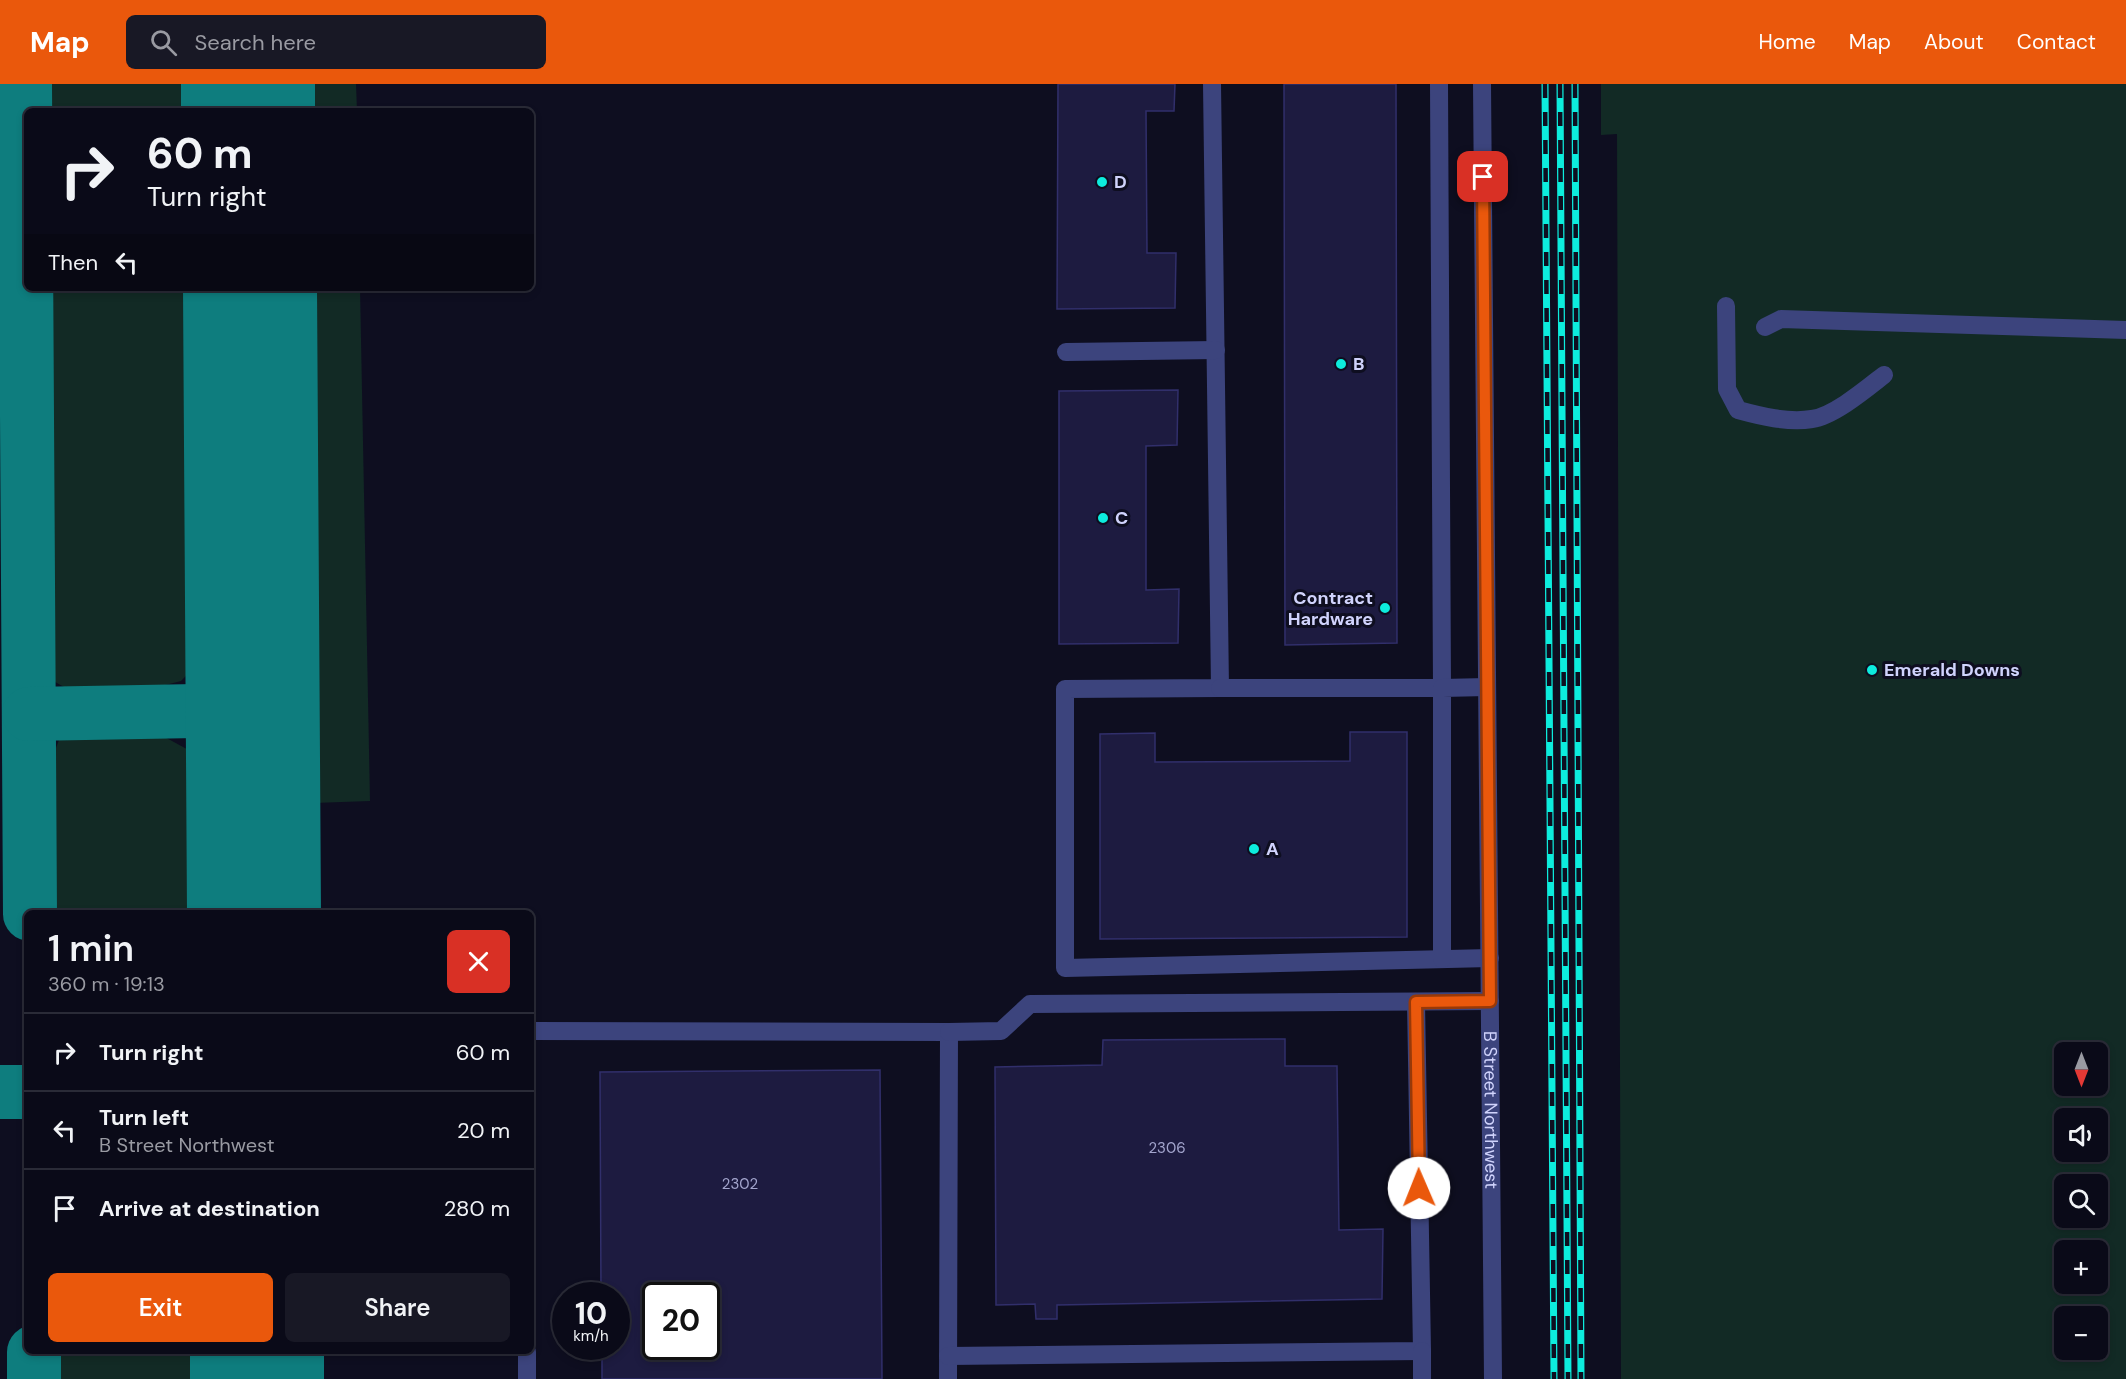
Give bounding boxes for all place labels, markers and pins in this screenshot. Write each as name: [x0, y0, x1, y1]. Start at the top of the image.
pin: [1457, 151, 1508, 202]
place label: D: [1114, 170, 1127, 194]
marker: D: [1095, 175, 1109, 189]
place label: B: [1353, 352, 1364, 376]
marker: B: [1334, 357, 1348, 371]
place label: C: [1115, 506, 1128, 530]
marker: C: [1096, 511, 1110, 525]
place label: Contract Hardware: [1288, 586, 1373, 631]
marker: Contract Hardware: [1378, 601, 1392, 615]
place label: Emerald Downs: [1884, 658, 2020, 682]
marker: Emerald Downs: [1865, 663, 1879, 677]
place label: A: [1266, 837, 1279, 861]
marker: A: [1247, 842, 1261, 856]

